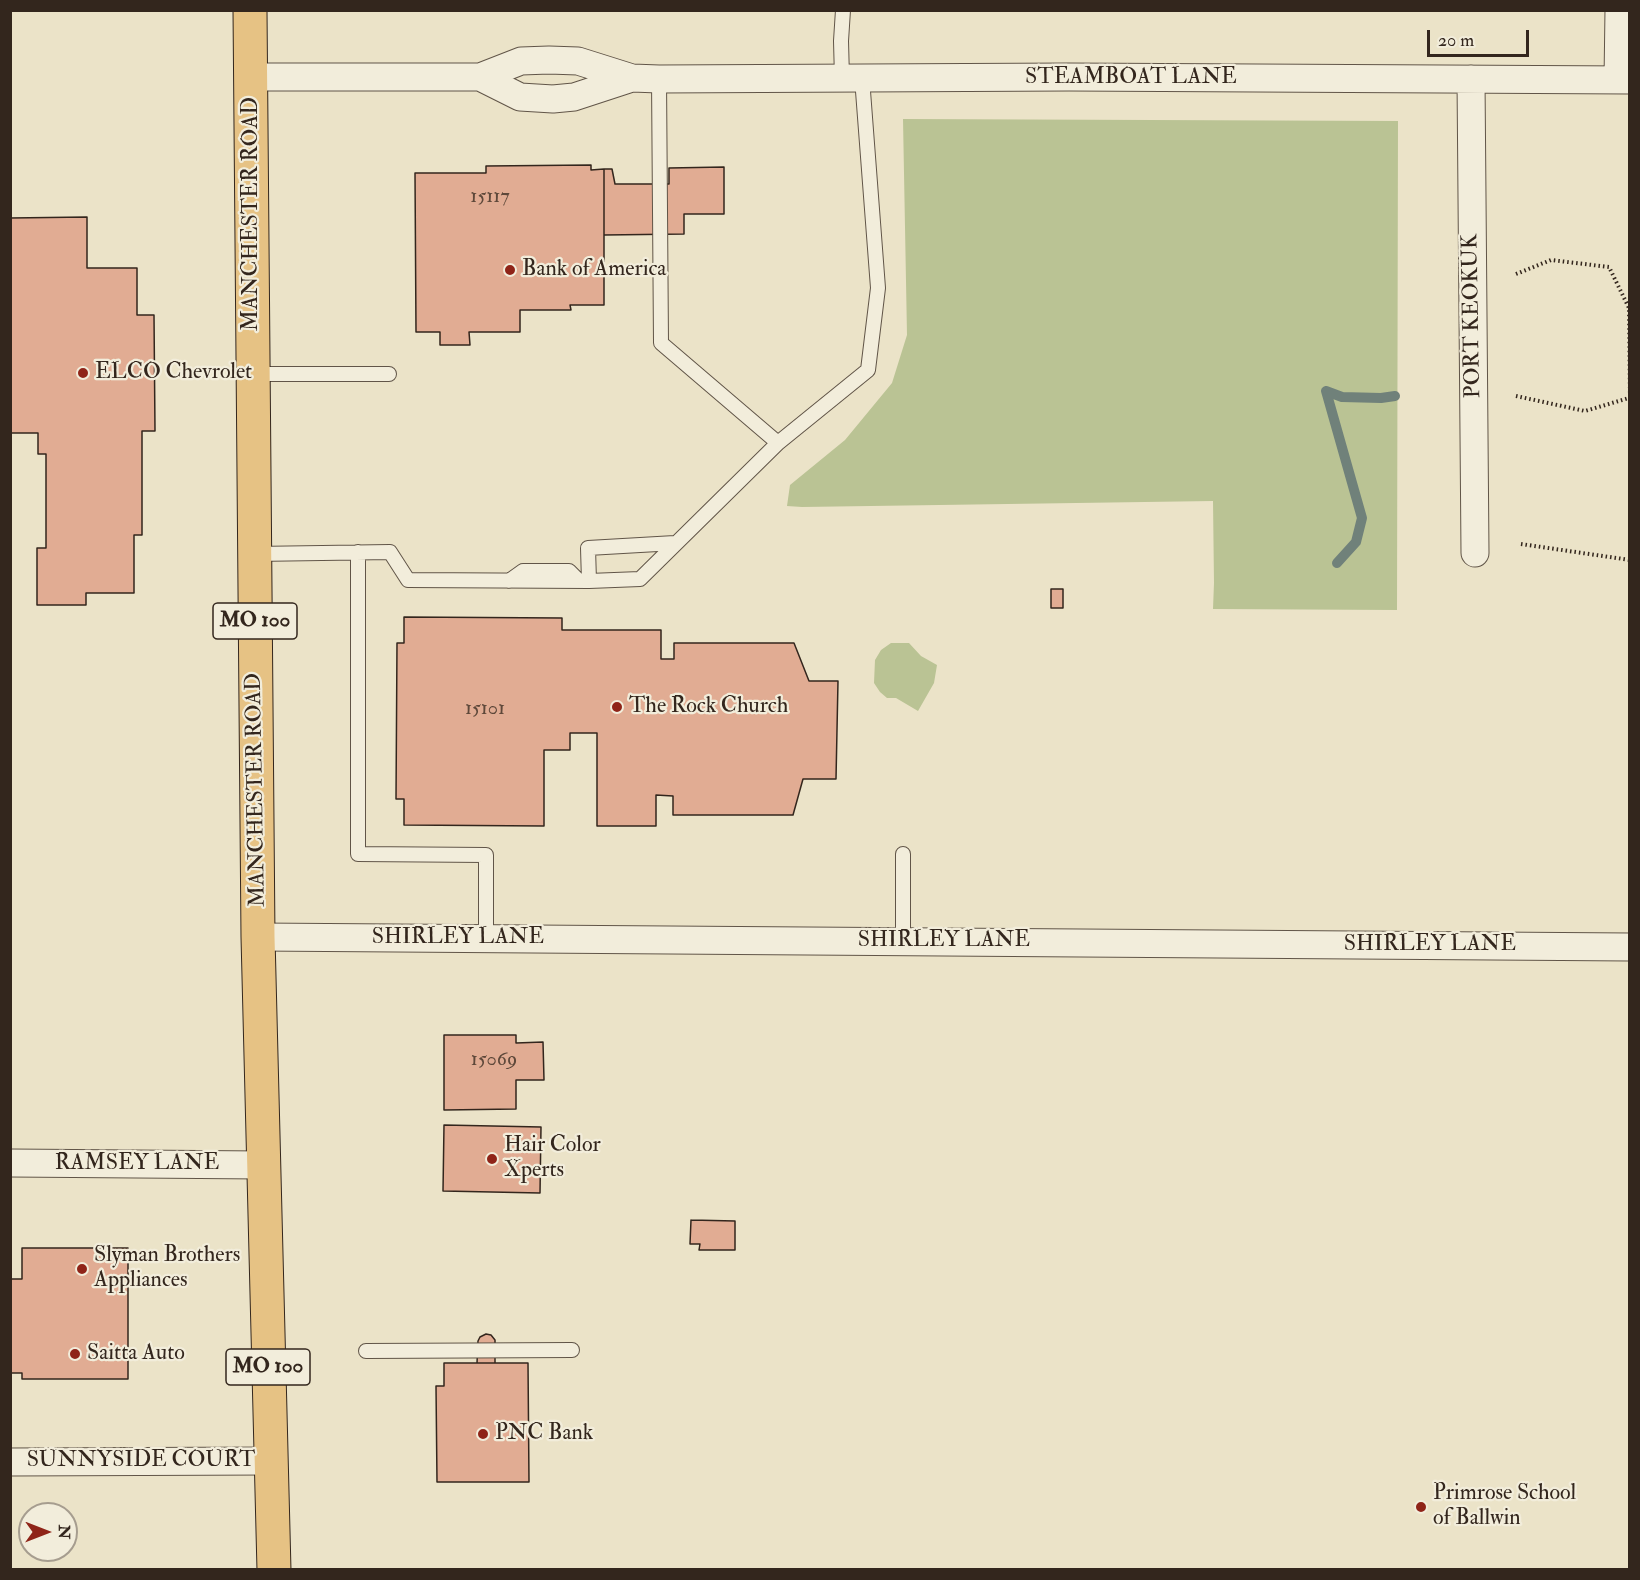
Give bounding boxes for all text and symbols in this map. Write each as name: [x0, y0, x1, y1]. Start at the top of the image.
scale bar: [1430, 18, 1532, 56]
text: 20 m: [1438, 29, 1474, 52]
street label: STEAMBOAT LANE: [1025, 65, 1237, 91]
street label: MANCHESTER ROAD: [239, 97, 265, 331]
house number: 15117: [470, 186, 510, 210]
street label: PORT KEOKUK: [1458, 233, 1488, 399]
place label: Bank of America: [522, 257, 666, 283]
marker: Bank of America: [503, 263, 517, 277]
place label: ELCO Chevrolet: [95, 360, 252, 386]
marker: ELCO Chevrolet: [76, 366, 90, 380]
road number: MO 100: [213, 603, 297, 639]
street label: MANCHESTER ROAD: [242, 673, 272, 907]
place label: The Rock Church: [629, 694, 788, 720]
house number: 15101: [465, 698, 505, 722]
marker: The Rock Church: [610, 700, 624, 714]
street label: SHIRLEY LANE: [372, 925, 544, 951]
street label: SHIRLEY LANE: [858, 928, 1030, 954]
street label: SHIRLEY LANE: [1344, 932, 1516, 958]
house number: 15069: [471, 1049, 517, 1073]
place label: Hair Color Xperts: [504, 1133, 601, 1184]
street label: RAMSEY LANE: [55, 1151, 219, 1177]
marker: Hair Color Xperts: [485, 1152, 499, 1166]
place label: Slyman Brothers Appliances: [94, 1243, 240, 1294]
marker: Slyman Brothers Appliances: [75, 1262, 89, 1276]
place label: Saitta Auto: [87, 1341, 185, 1367]
marker: Saitta Auto: [68, 1347, 82, 1361]
road number: MO 100: [226, 1349, 310, 1385]
place label: PNC Bank: [495, 1421, 593, 1447]
marker: PNC Bank: [476, 1427, 490, 1441]
street label: SUNNYSIDE COURT: [27, 1448, 255, 1474]
place label: Primrose School of Ballwin: [1433, 1481, 1576, 1532]
marker: Primrose School of Ballwin: [1414, 1500, 1428, 1514]
north arrow: [18, 1502, 78, 1562]
text: N: [54, 1525, 74, 1539]

